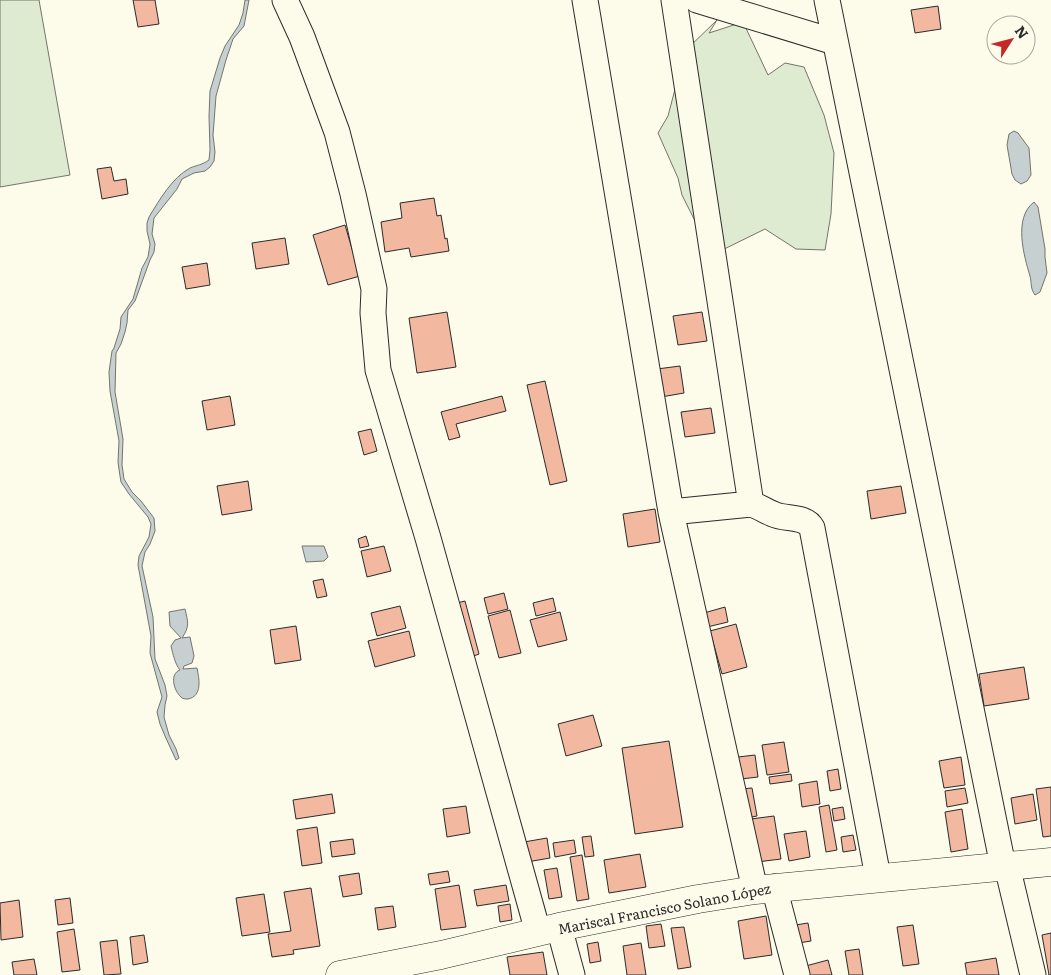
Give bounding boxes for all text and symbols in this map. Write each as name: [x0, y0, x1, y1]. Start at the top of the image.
north arrow: [986, 15, 1036, 65]
text: N: [1011, 21, 1034, 43]
street label: Mariscal Francisco Solano López: [556, 877, 772, 938]

